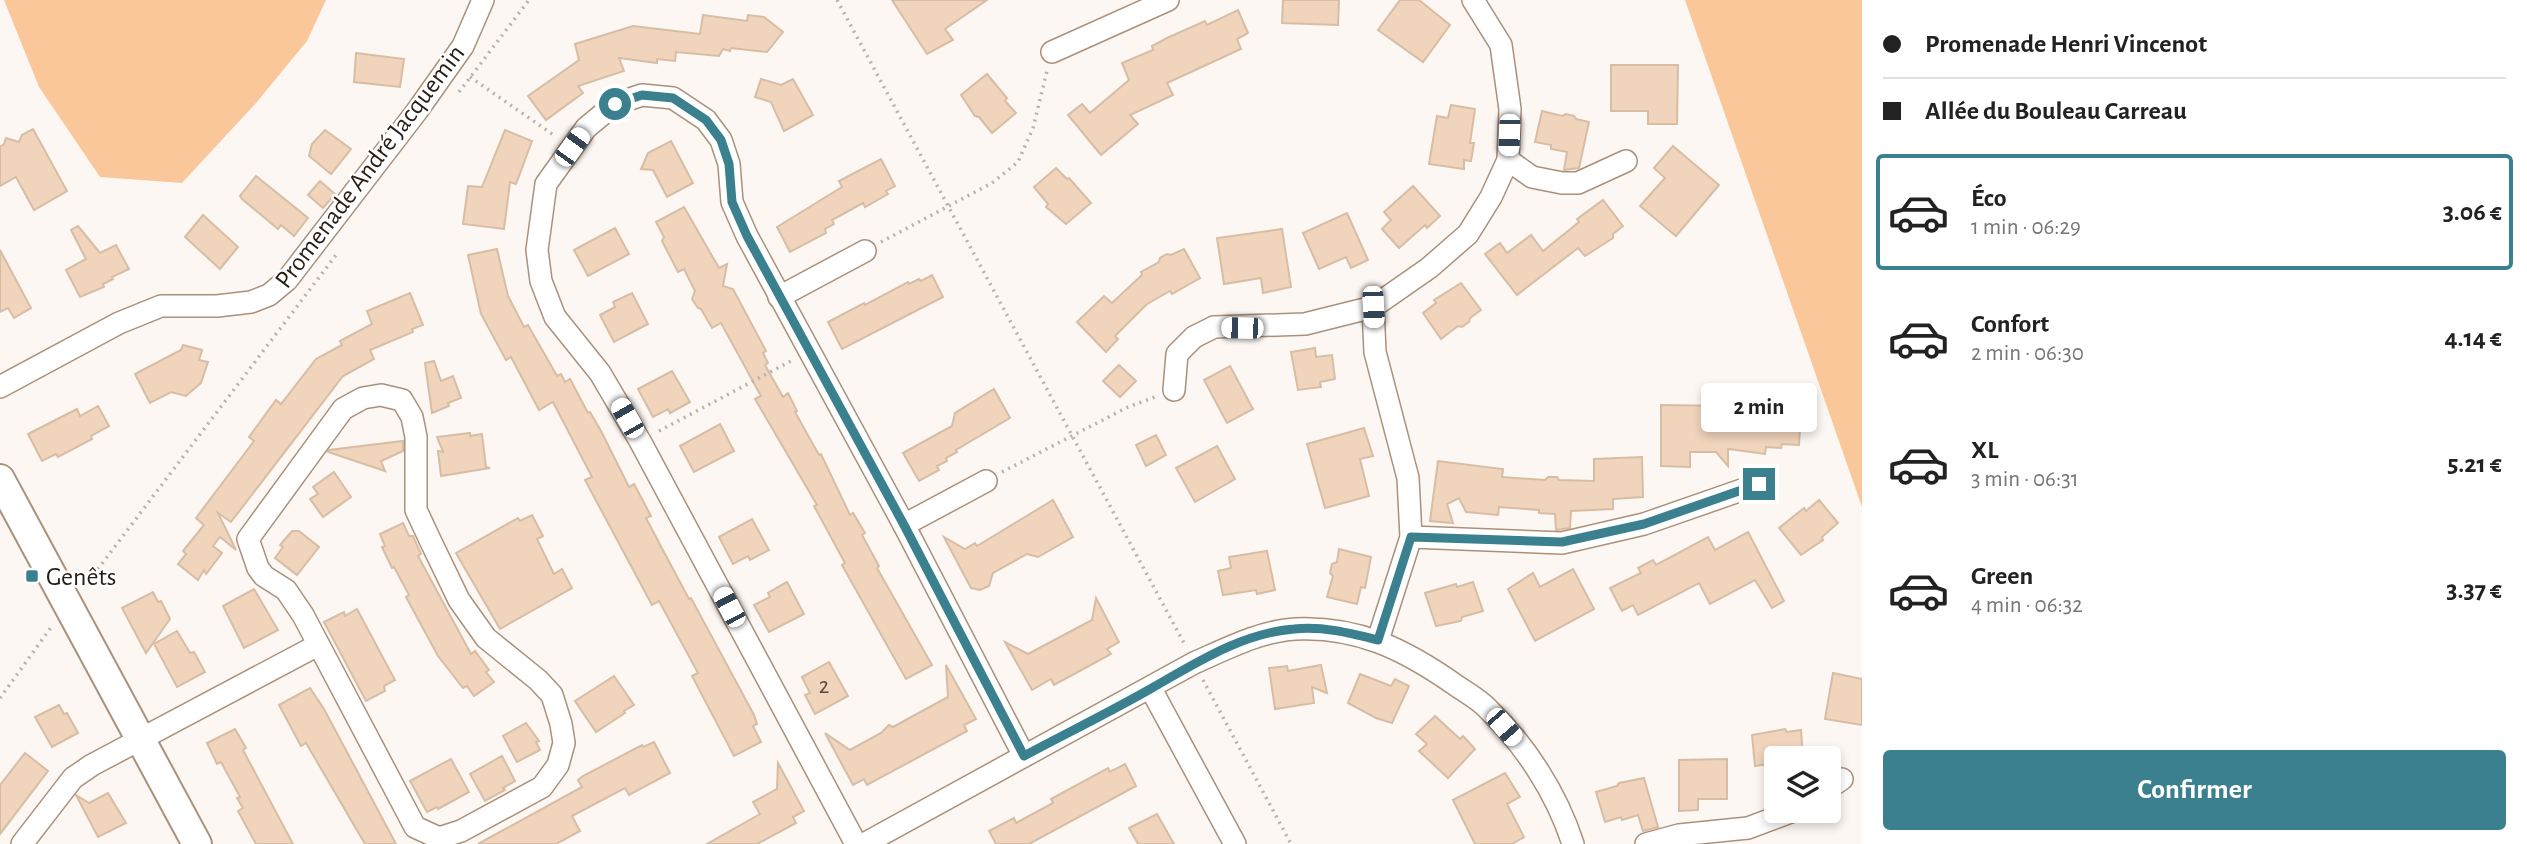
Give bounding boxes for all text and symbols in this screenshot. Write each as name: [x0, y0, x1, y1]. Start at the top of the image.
text: Promenade Henri Vincenot: [1925, 31, 2207, 57]
street label: Promenade André Jacquemin: [270, 40, 469, 293]
route start: [599, 88, 631, 120]
text: Allée du Bouleau Carreau: [1925, 98, 2187, 124]
car: [1498, 114, 1521, 156]
car: [552, 124, 593, 170]
icon: car: [1887, 181, 1950, 244]
text: Éco: [1971, 185, 2007, 211]
text: 3.06 €: [2443, 199, 2502, 225]
text: 1 min · 06:29: [1971, 216, 2081, 239]
car: [1362, 285, 1385, 329]
icon: car: [1887, 307, 1950, 370]
text: Confort: [1971, 311, 2049, 337]
car: [1221, 317, 1264, 339]
text: 4.14 €: [2444, 325, 2502, 351]
text: 2 min · 06:30: [1971, 342, 2084, 365]
callout: 2 min: [1701, 382, 1817, 432]
car: [608, 395, 647, 441]
text: 2 min: [1733, 396, 1785, 419]
icon: car: [1887, 433, 1950, 496]
text: XL: [1971, 437, 1998, 463]
text: 5.21 €: [2447, 451, 2502, 477]
route end: [1743, 468, 1775, 500]
text: 3 min · 06:31: [1971, 468, 2079, 491]
icon: car: [1887, 559, 1950, 622]
text: Green: [1971, 563, 2033, 589]
place label: Genêts: [46, 564, 116, 590]
marker: Genêts: [24, 568, 40, 584]
text: 3.37 €: [2446, 577, 2502, 603]
car: [710, 584, 749, 630]
text: 4 min · 06:32: [1971, 594, 2083, 617]
house number: 2: [819, 675, 829, 698]
car: [1483, 704, 1526, 750]
map controls: [1764, 746, 1841, 823]
button: layers: [1764, 746, 1841, 823]
button: Confirmer: [1883, 750, 2506, 830]

